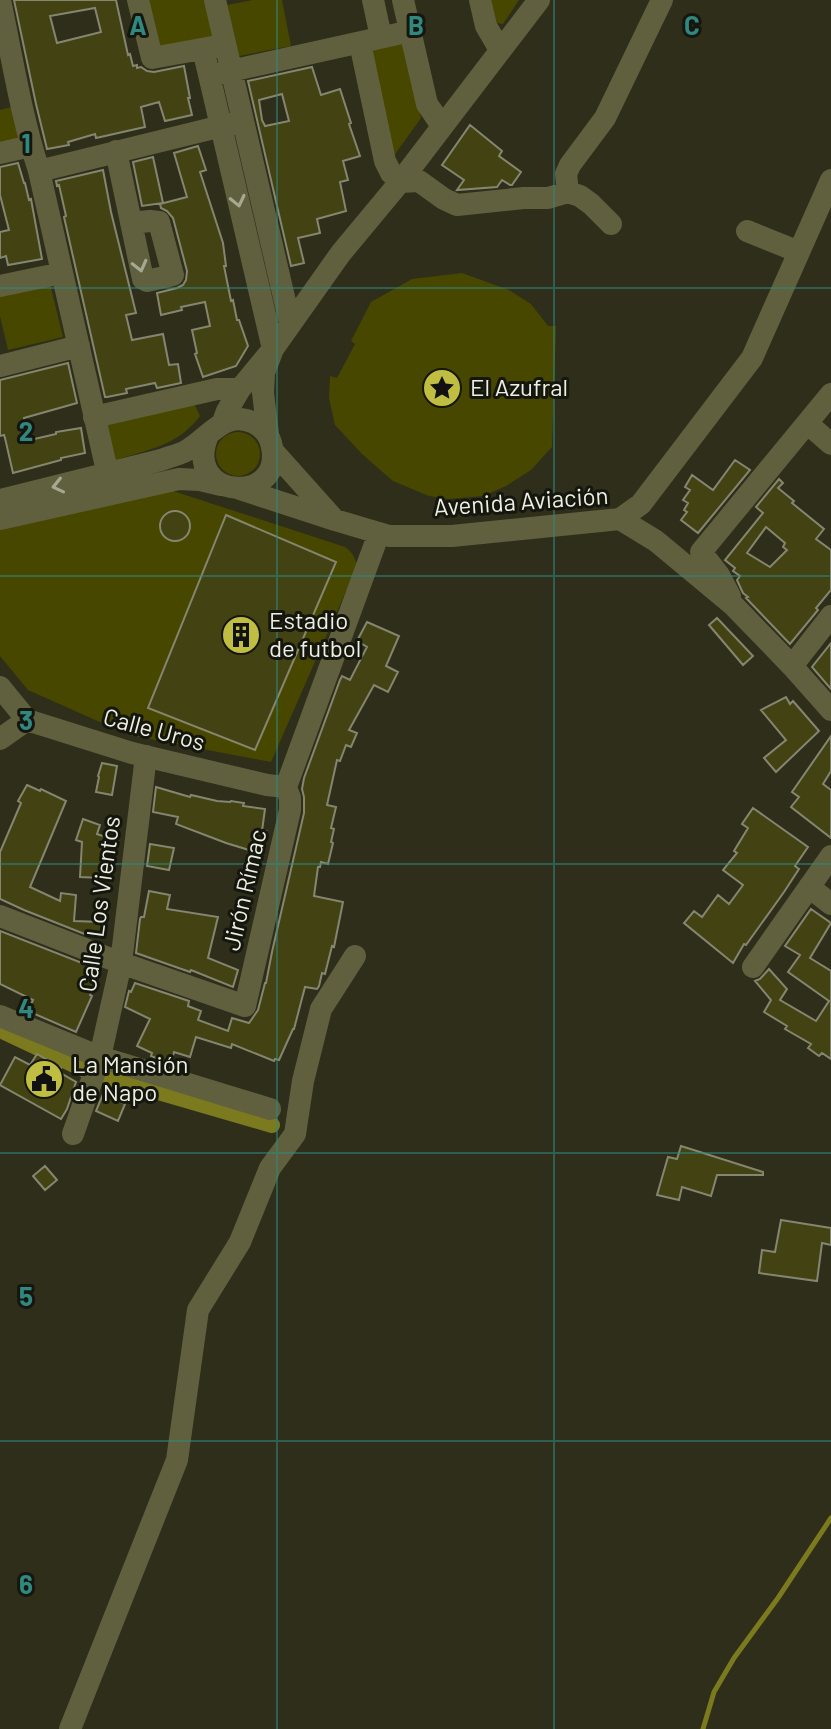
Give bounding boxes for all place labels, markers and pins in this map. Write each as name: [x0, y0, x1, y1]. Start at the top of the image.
place icon: El Azufral: [421, 367, 463, 409]
place label: El Azufral: [470, 372, 568, 401]
place label: Estadio de futbol: [269, 605, 361, 662]
building icon: Estadio de futbol: [220, 614, 262, 656]
place label: La Mansión de Napo: [72, 1049, 189, 1106]
public building icon: La Mansión de Napo: [23, 1058, 65, 1100]

